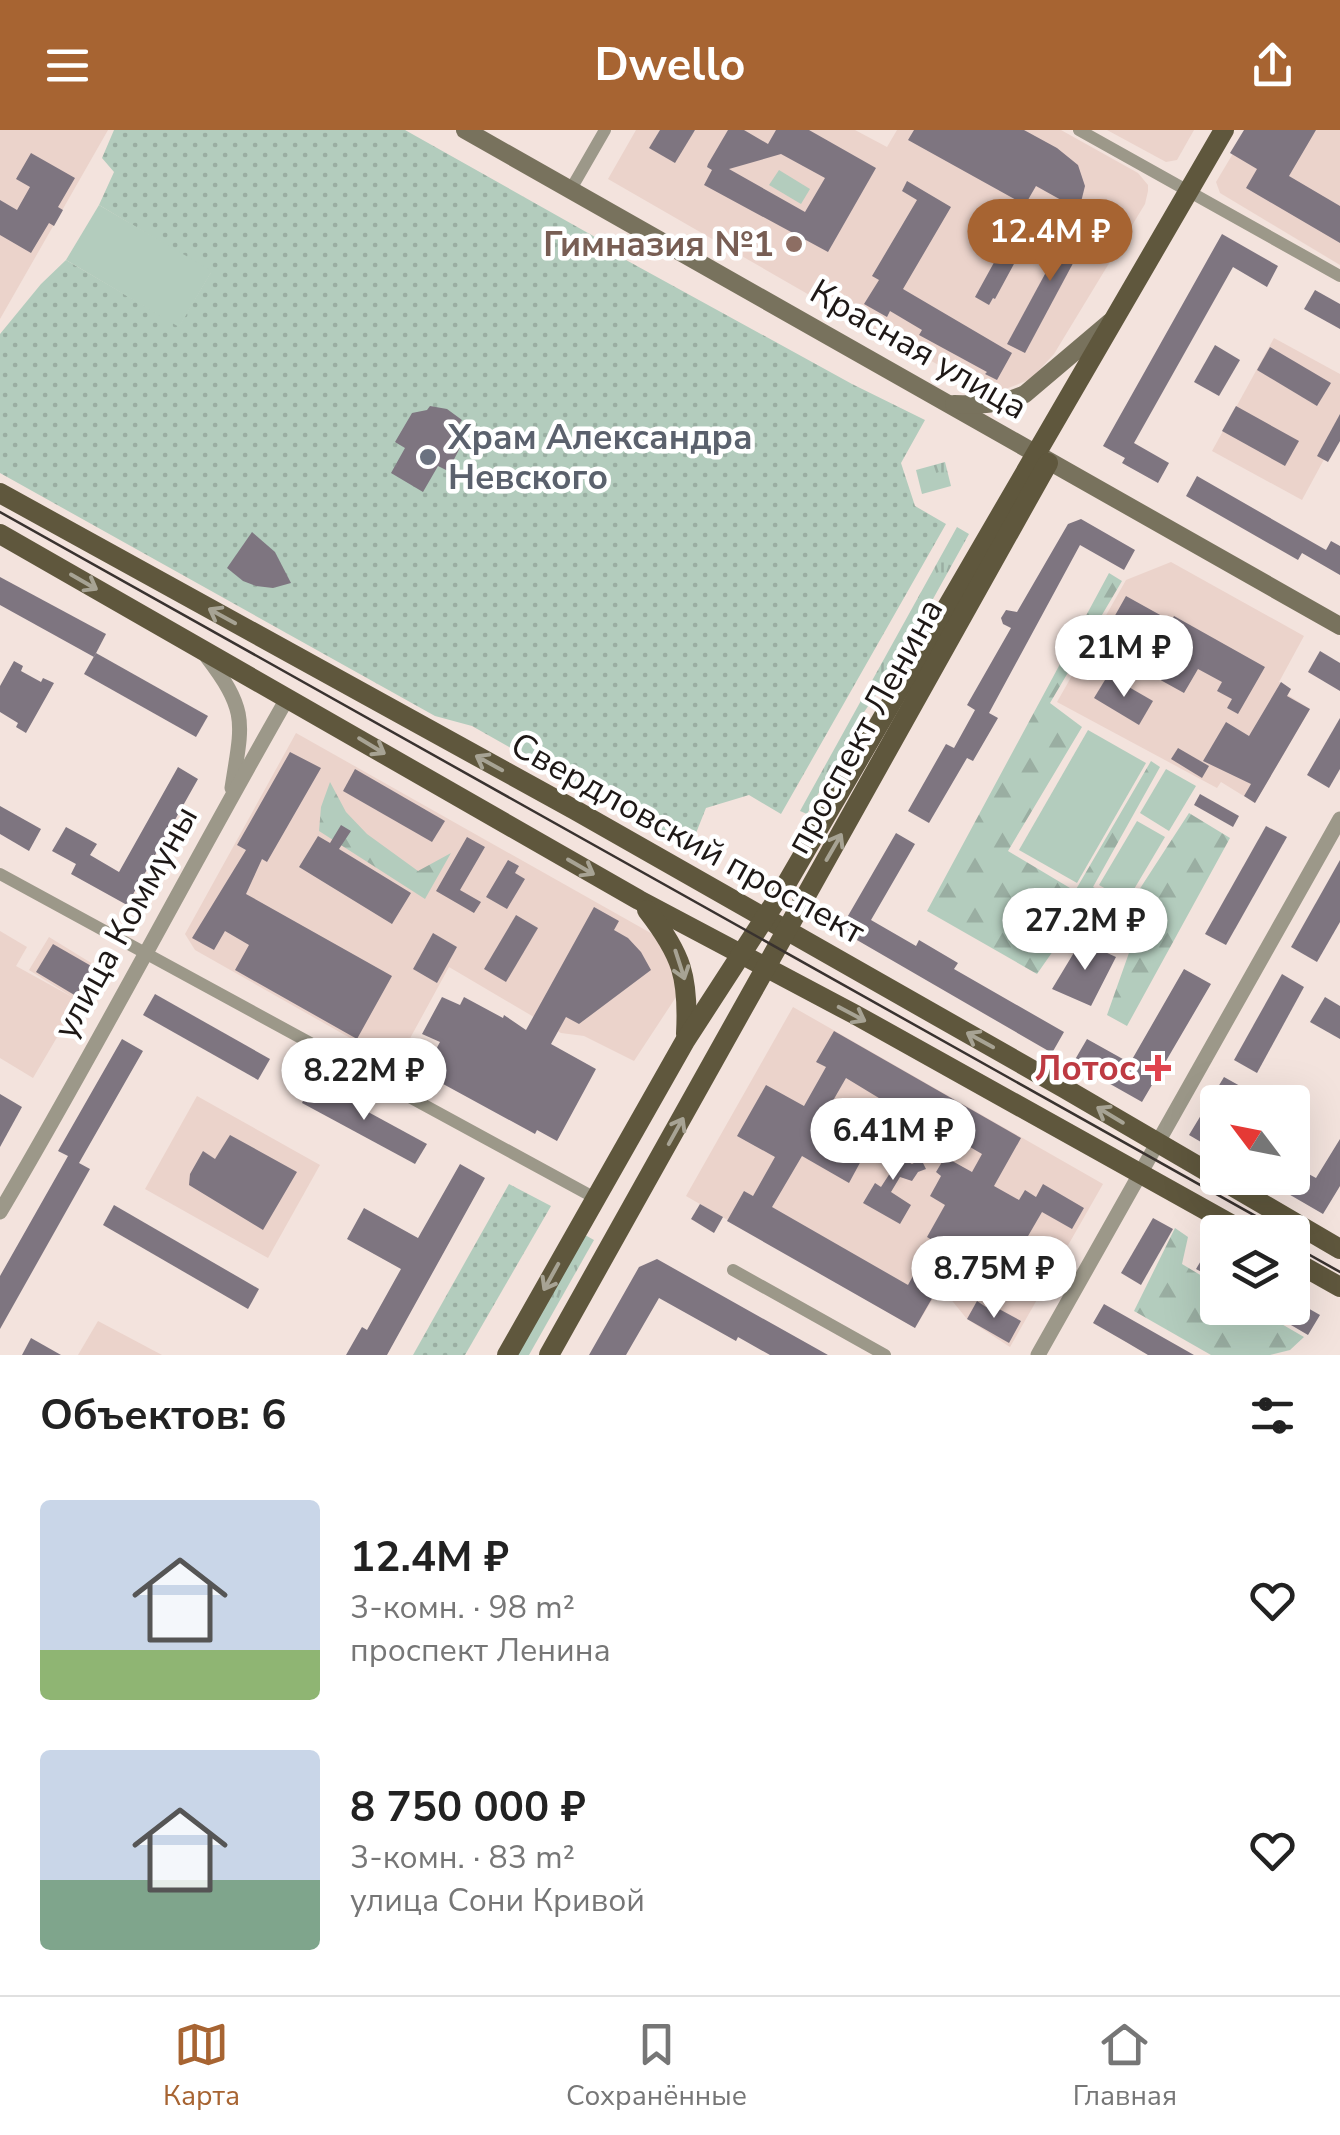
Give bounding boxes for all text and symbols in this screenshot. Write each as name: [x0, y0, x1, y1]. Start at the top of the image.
text: Dwello: [594, 35, 746, 96]
icon: menu: [40, 38, 95, 93]
icon: share: [1245, 38, 1300, 93]
pin: 12.4M ₽: [958, 199, 1142, 284]
text: 12.4M ₽: [989, 210, 1111, 253]
place label: Гимназия №1: [543, 221, 774, 268]
marker: Гимназия №1: [783, 233, 805, 255]
street label: Красная улица: [802, 268, 1036, 431]
place label: Храм Александра Невского: [447, 414, 753, 501]
marker: Храм Александра Невского: [417, 446, 439, 468]
one-way arrow: [70, 572, 98, 592]
street label: проспект Ленина: [775, 590, 954, 862]
one-way arrow: [208, 606, 237, 626]
pin: 21M ₽: [1054, 615, 1194, 700]
text: 21M ₽: [1077, 626, 1171, 669]
street label: Свердловский проспект: [502, 721, 874, 956]
one-way arrow: [358, 735, 386, 756]
one-way arrow: [475, 753, 505, 772]
street label: улица Коммуны: [42, 797, 209, 1047]
one-way arrow: [824, 832, 844, 862]
one-way arrow: [566, 858, 596, 878]
pin: 27.2M ₽: [993, 888, 1177, 973]
text: 27.2M ₽: [1024, 899, 1146, 942]
one-way arrow: [673, 949, 691, 981]
one-way arrow: [837, 1004, 867, 1024]
one-way arrow: [965, 1029, 995, 1049]
pin: 8.22M ₽: [272, 1038, 456, 1123]
place label: Лотос: [1035, 1045, 1136, 1092]
text: 8.22M ₽: [303, 1049, 425, 1092]
marker: Лотос: [1145, 1055, 1171, 1081]
north arrow: [1200, 1085, 1310, 1195]
map controls: [1200, 1085, 1310, 1325]
pin: 6.41M ₽: [801, 1098, 985, 1183]
one-way arrow: [1096, 1105, 1125, 1126]
text: 6.41M ₽: [832, 1109, 954, 1152]
one-way arrow: [666, 1117, 686, 1146]
button: layers: [1200, 1215, 1310, 1325]
pin: 8.75M ₽: [902, 1236, 1086, 1321]
text: 8.75M ₽: [933, 1247, 1055, 1290]
one-way arrow: [540, 1261, 560, 1291]
text: Объектов: 6: [40, 1387, 286, 1444]
icon: filters: [1245, 1388, 1300, 1443]
text: 12.4M ₽: [350, 1529, 509, 1586]
icon: home: [120, 1540, 240, 1660]
icon: heart: [1245, 1573, 1300, 1628]
text: 3-комн. · 98 m²: [350, 1586, 575, 1629]
text: проспект Ленина: [350, 1629, 611, 1672]
text: 8 750 000 ₽: [350, 1779, 586, 1836]
icon: home: [120, 1790, 240, 1910]
icon: heart: [1245, 1823, 1300, 1878]
text: 3-комн. · 83 m²: [350, 1836, 575, 1879]
text: улица Сони Кривой: [350, 1879, 645, 1922]
tab: Карта: [163, 2017, 240, 2115]
tab: Сохранённые: [566, 2017, 747, 2115]
tab: Главная: [1073, 2017, 1177, 2115]

